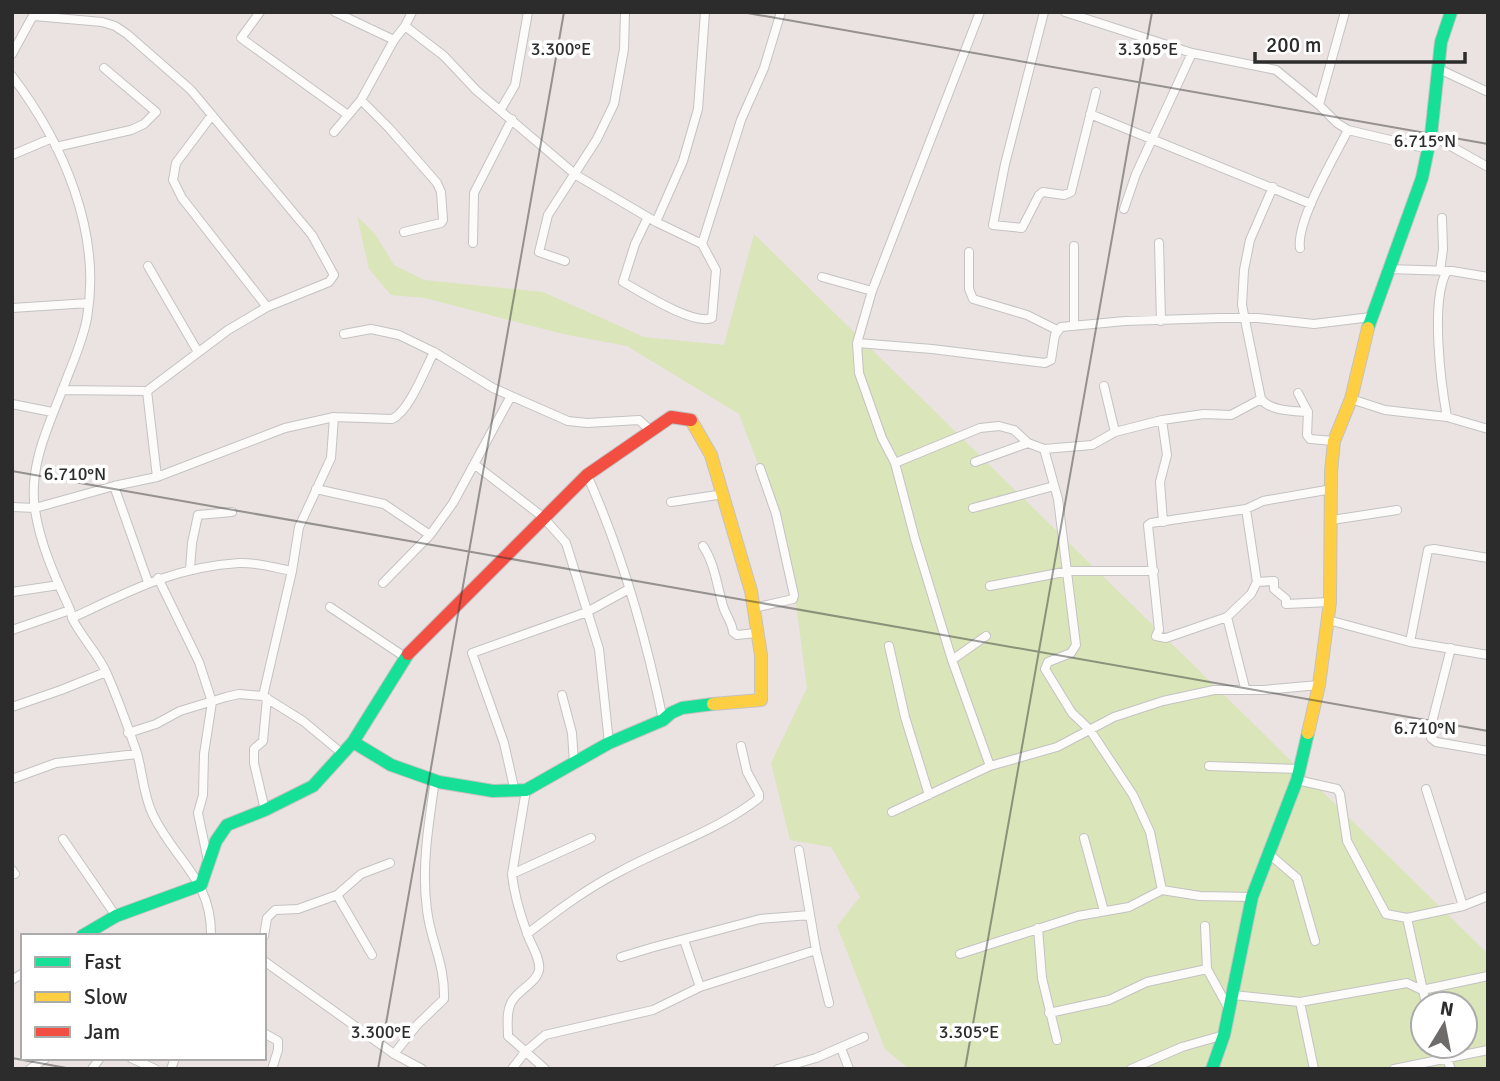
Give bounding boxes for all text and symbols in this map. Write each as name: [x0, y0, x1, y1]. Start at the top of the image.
scale bar: [1255, 21, 1465, 65]
text: 200 m: [1266, 32, 1321, 58]
text: 3.300°E: [531, 38, 591, 60]
text: 3.305°E: [1118, 38, 1178, 60]
text: 6.715°N: [1394, 130, 1456, 152]
text: 6.710°N: [44, 463, 106, 485]
text: 6.710°N: [1394, 717, 1456, 739]
legend: [21, 934, 266, 1060]
text: Fast: [84, 949, 121, 975]
text: Slow: [84, 984, 128, 1010]
north arrow: [1409, 990, 1479, 1060]
text: N: [1438, 996, 1455, 1022]
text: Jam: [84, 1019, 120, 1045]
text: 3.300°E: [351, 1021, 411, 1043]
text: 3.305°E: [939, 1021, 999, 1043]

